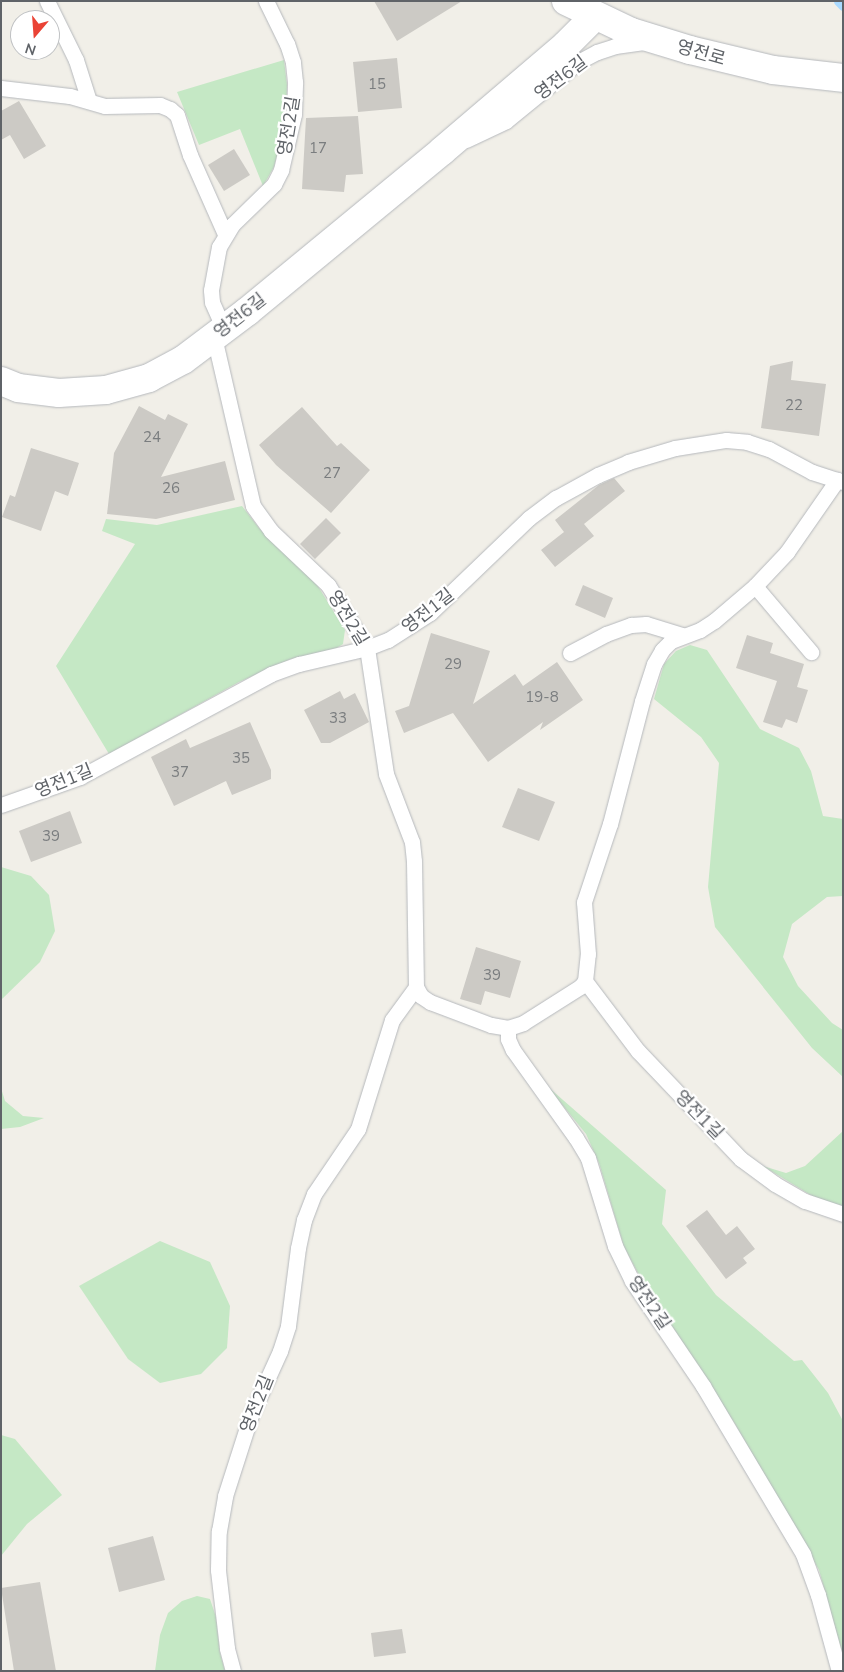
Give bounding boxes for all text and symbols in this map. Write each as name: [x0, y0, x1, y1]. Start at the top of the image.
north arrow: [10, 10, 60, 60]
street label: 영전로: [674, 36, 728, 70]
text: N: [23, 38, 38, 59]
street label: 영전6길: [530, 51, 592, 105]
house number: 15: [368, 76, 386, 94]
street label: 영전2길: [274, 94, 304, 158]
house number: 17: [309, 140, 327, 158]
street label: 영전6길: [210, 289, 270, 343]
house number: 22: [785, 397, 803, 415]
house number: 24: [143, 429, 161, 447]
house number: 27: [323, 465, 341, 483]
house number: 26: [162, 480, 180, 498]
street label: 영전1길: [398, 584, 458, 638]
street label: 영전2길: [323, 587, 373, 649]
house number: 29: [444, 656, 462, 674]
house number: 19-8: [525, 689, 559, 707]
house number: 33: [329, 710, 347, 728]
house number: 35: [232, 750, 250, 768]
street label: 영전1길: [32, 760, 96, 802]
house number: 37: [171, 764, 189, 782]
house number: 39: [42, 828, 60, 846]
house number: 39: [483, 967, 501, 985]
street label: 영전1길: [670, 1086, 728, 1144]
street label: 영전2길: [623, 1272, 675, 1334]
street label: 영전2길: [236, 1372, 278, 1436]

